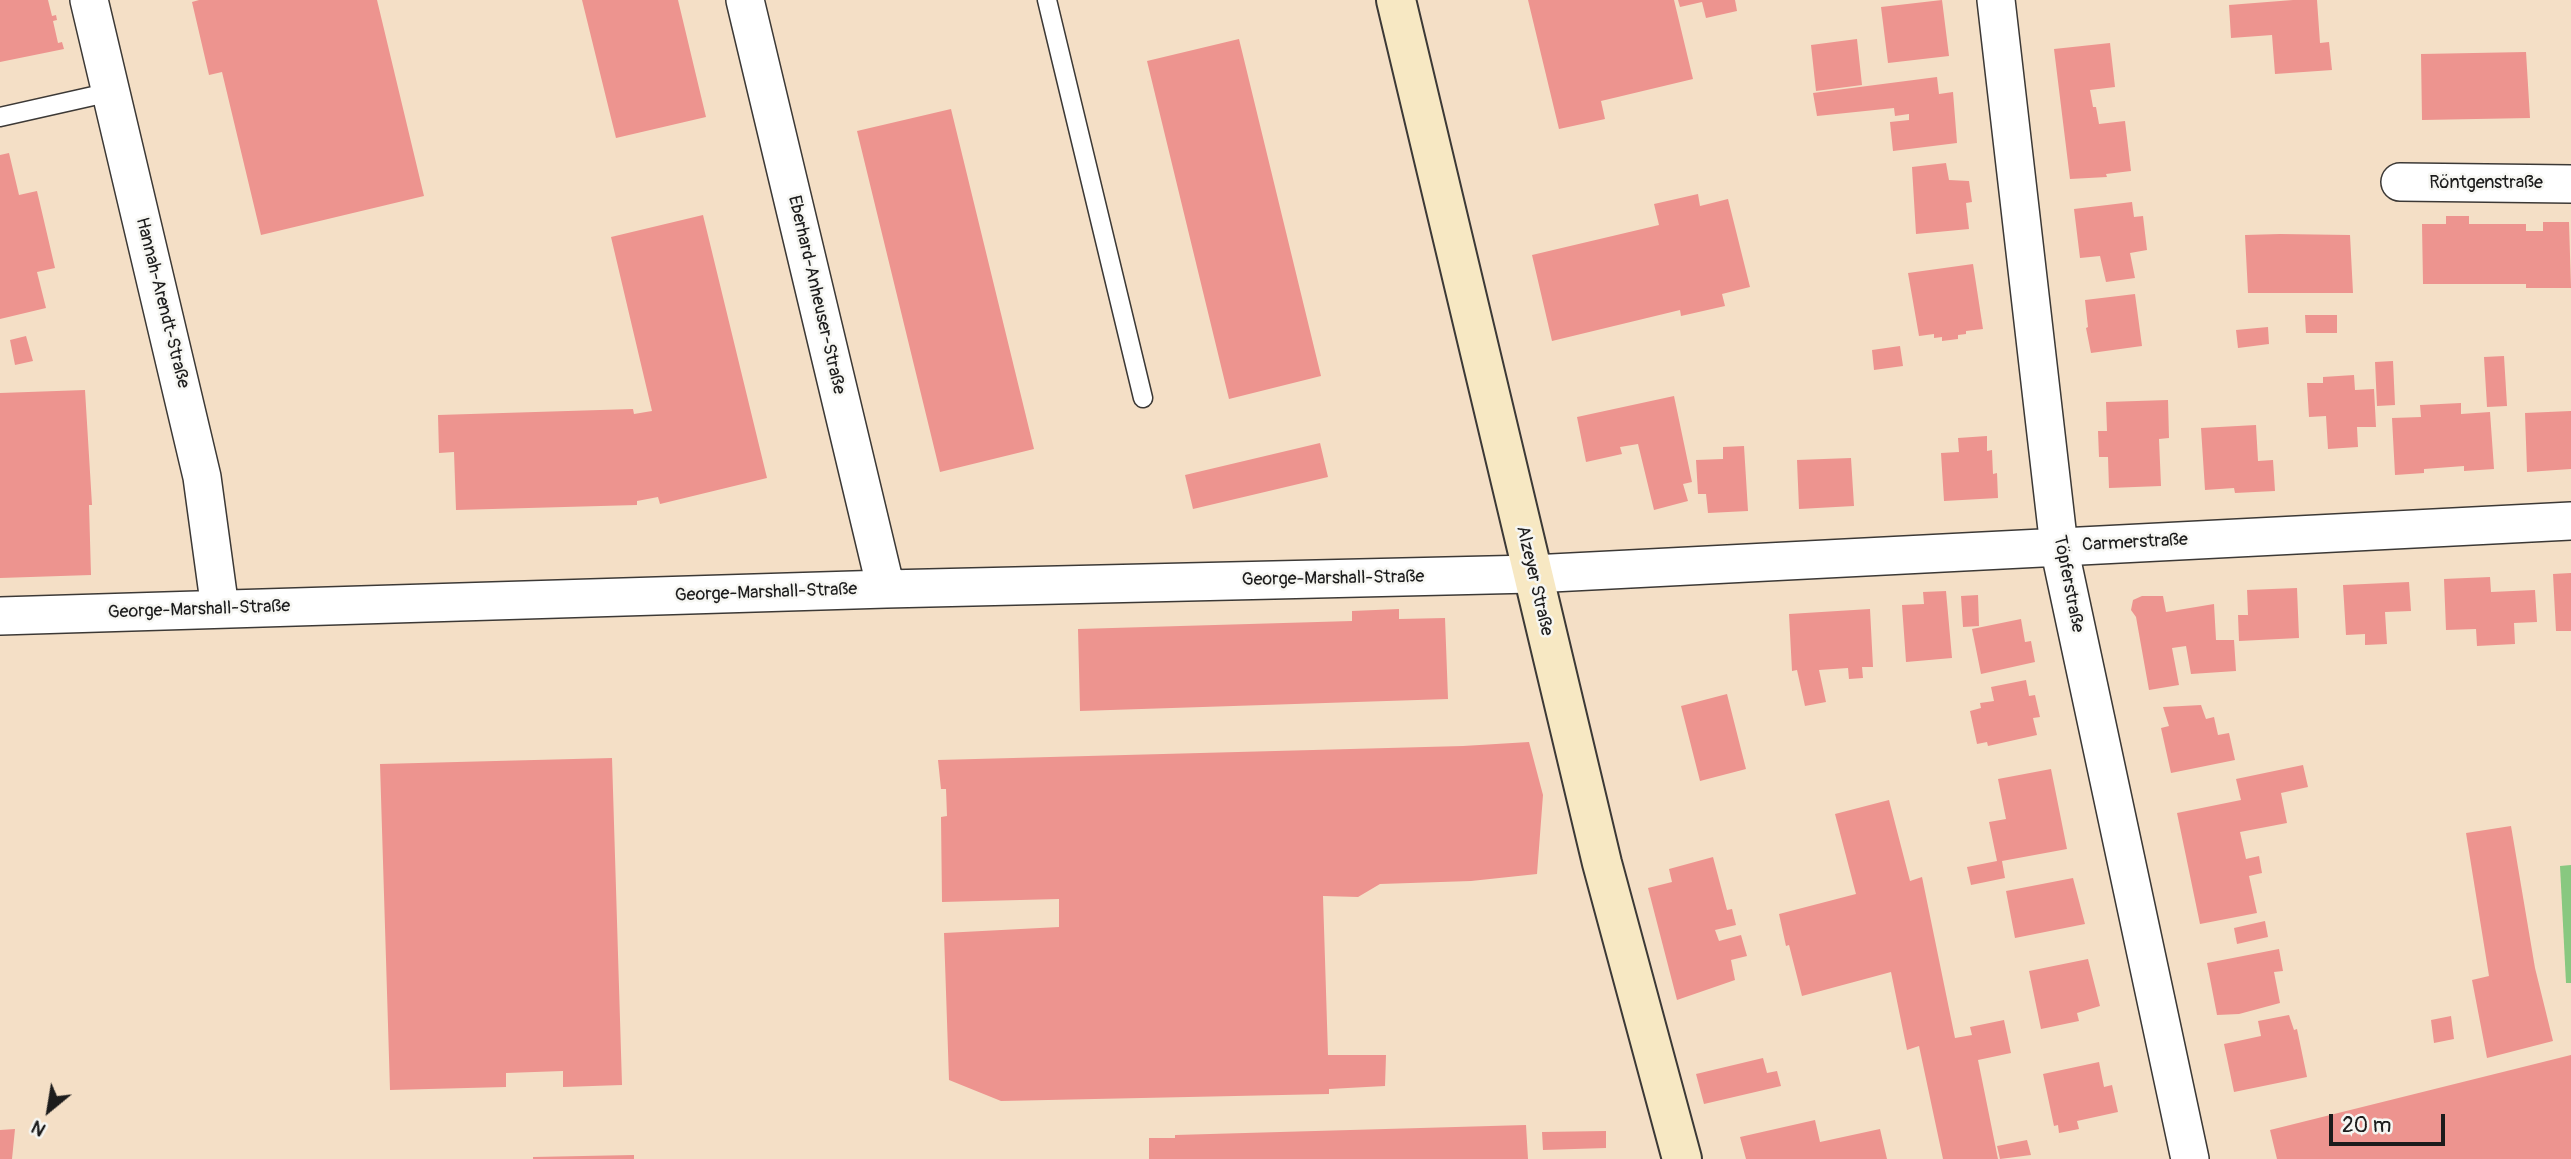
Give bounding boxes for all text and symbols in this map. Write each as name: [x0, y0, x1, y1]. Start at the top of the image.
street label: Röntgenstraße: [2429, 172, 2543, 194]
street label: Eberhard-Anheuser-Straße: [783, 194, 849, 396]
street label: Hannah-Arendt-Straße: [130, 215, 194, 391]
street label: Alzeyer Straße: [1511, 524, 1557, 638]
street label: Carmerstraße: [2082, 529, 2188, 557]
street label: Töpferstraße: [2048, 534, 2088, 634]
street label: George-Marshall-Straße: [1242, 567, 1424, 591]
street label: George-Marshall-Straße: [674, 579, 858, 607]
street label: George-Marshall-Straße: [107, 596, 291, 624]
north arrow: [14, 1075, 84, 1145]
scale bar: [2333, 1100, 2448, 1144]
text: 20 m: [2342, 1112, 2391, 1139]
text: N: [27, 1115, 50, 1142]

